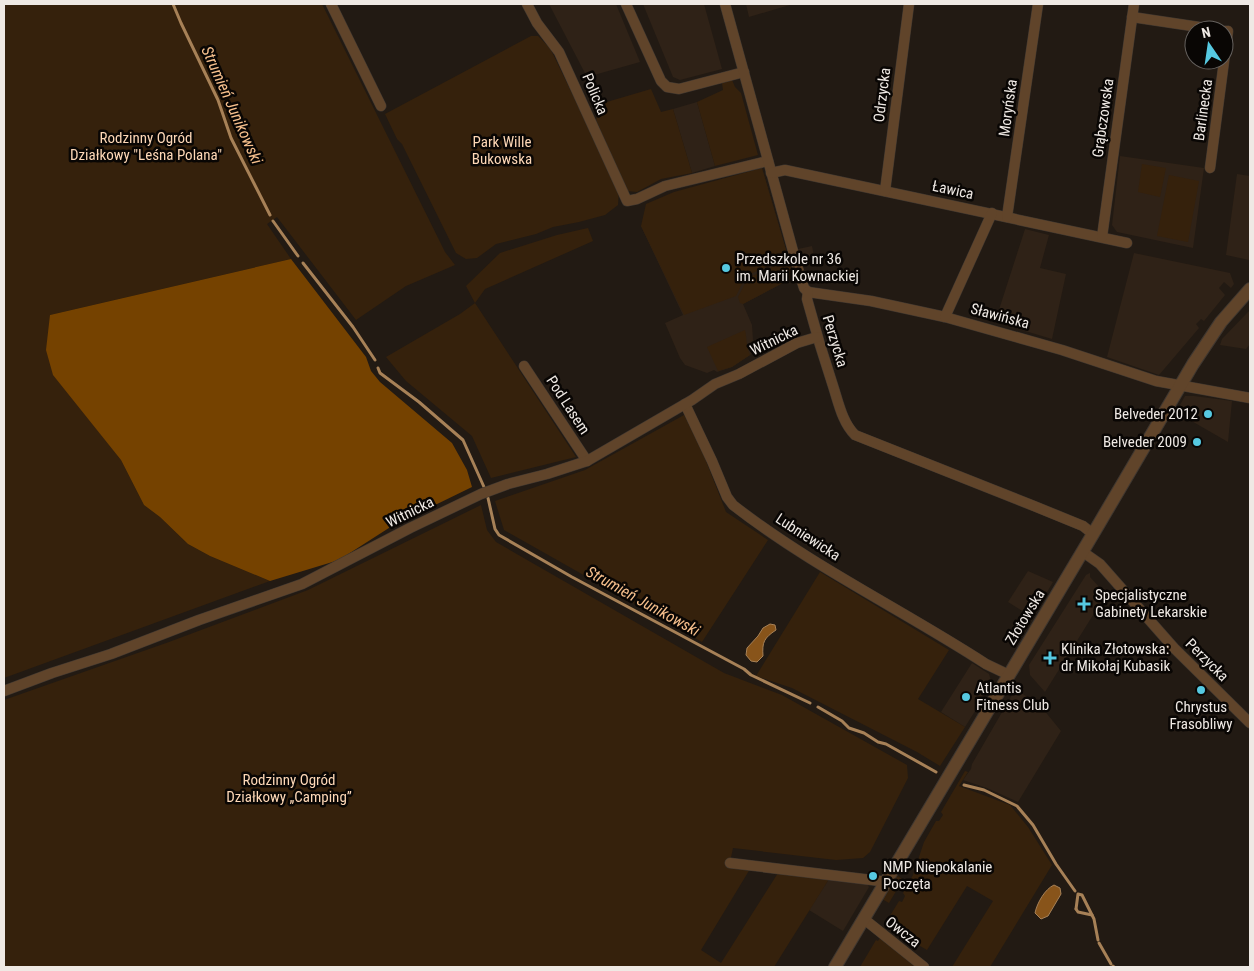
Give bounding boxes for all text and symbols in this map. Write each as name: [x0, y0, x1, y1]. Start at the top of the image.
north arrow: [1184, 20, 1234, 70]
text: N: [1200, 24, 1212, 41]
water label: Strumień Junikowski: [197, 43, 267, 167]
street label: Odrzycka: [870, 67, 894, 123]
street label: Policka: [578, 70, 612, 118]
street label: Moryńska: [995, 78, 1021, 138]
street label: Grąbczowska: [1089, 78, 1117, 158]
street label: Barlinecka: [1190, 78, 1216, 142]
park label: Rodzinny Ogród Działkowy "Leśna Polana": [70, 129, 222, 164]
park label: Park Wille Bukowska: [472, 133, 532, 168]
street label: Ławica: [931, 177, 975, 203]
place label: Przedszkole nr 36 im. Marii Kownackiej: [736, 250, 859, 285]
marker: Przedszkole nr 36 im. Marii Kownackiej: [720, 262, 732, 274]
street label: Sławińska: [969, 300, 1031, 332]
street label: Perzycka: [819, 313, 851, 369]
street label: Witnicka: [747, 321, 801, 359]
street label: Pod Lasem: [542, 372, 594, 438]
place label: Belveder 2012: [1114, 405, 1198, 423]
marker: Belveder 2012: [1202, 408, 1214, 420]
place label: Belveder 2009: [1103, 433, 1187, 451]
marker: Belveder 2009: [1191, 436, 1203, 448]
street label: Witnicka: [383, 493, 437, 531]
street label: Lubniewicka: [772, 510, 844, 564]
water label: Strumień Junikowski: [583, 562, 704, 640]
street label: Złotowska: [1001, 586, 1049, 648]
place label: Specjalistyczne Gabinety Lekarskie: [1095, 586, 1207, 621]
marker: Specjalistyczne Gabinety Lekarskie: [1077, 597, 1091, 611]
street label: Perzycka: [1182, 635, 1232, 685]
place label: Klinika Złotowska: dr Mikołaj Kubasik: [1061, 640, 1170, 675]
marker: Klinika Złotowska: dr Mikołaj Kubasik: [1043, 651, 1057, 665]
place label: Atlantis Fitness Club: [976, 679, 1049, 714]
marker: Chrystus Frasobliwy: [1195, 684, 1207, 696]
marker: Atlantis Fitness Club: [960, 691, 972, 703]
place label: Chrystus Frasobliwy: [1169, 698, 1233, 733]
park label: Rodzinny Ogród Działkowy „Camping”: [226, 771, 352, 806]
place label: NMP Niepokalanie Poczęta: [883, 858, 992, 893]
marker: NMP Niepokalanie Poczęta: [867, 870, 879, 882]
street label: Owcza: [882, 913, 924, 951]

